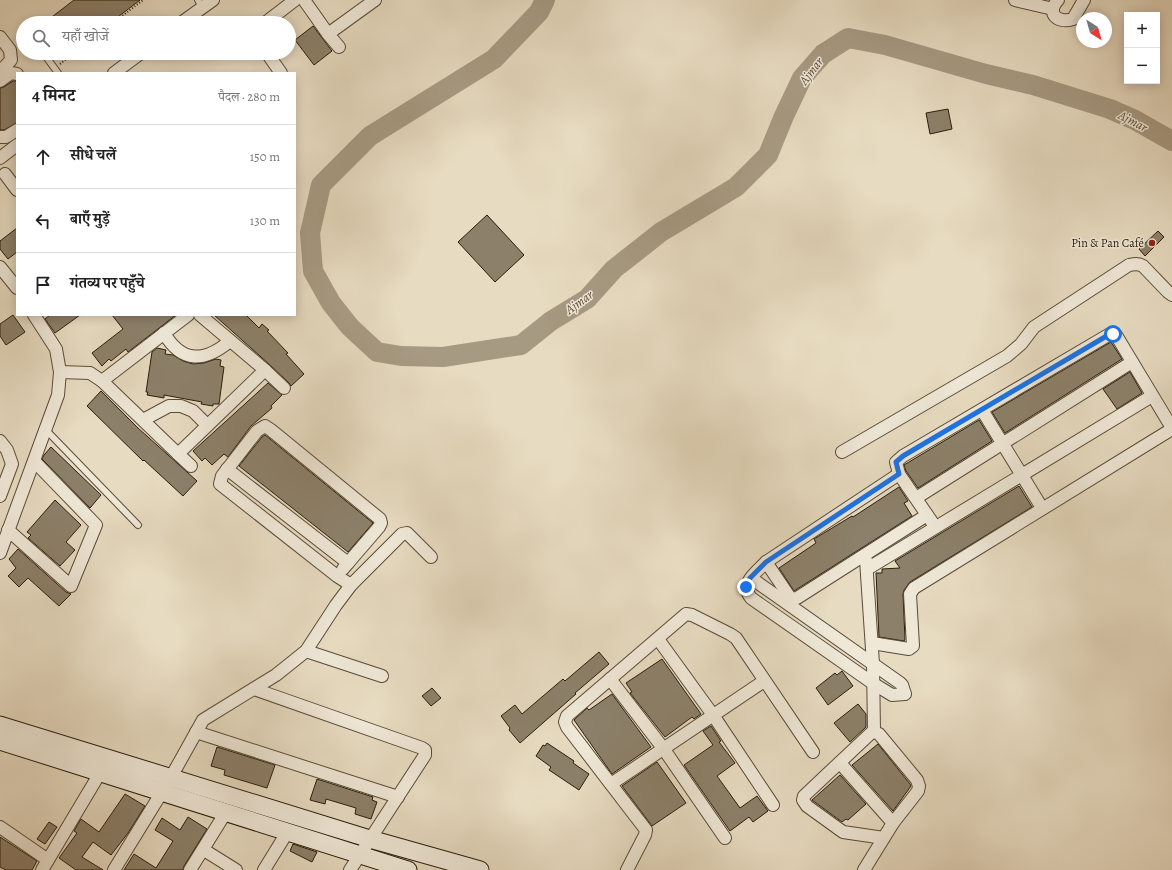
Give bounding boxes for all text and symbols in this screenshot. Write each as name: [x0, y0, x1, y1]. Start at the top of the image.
north arrow: [1076, 12, 1112, 48]
map controls: [1124, 12, 1160, 84]
button: +: [1124, 12, 1160, 48]
search box: [16, 16, 296, 60]
text: यहाँ खोजें: [62, 26, 109, 46]
icon: search: [30, 27, 52, 49]
button: −: [1124, 48, 1160, 84]
water label: Ajmar: [794, 53, 827, 89]
text: 4 मिनट: [32, 84, 75, 107]
text: पैदल · 280 m: [218, 88, 280, 105]
water label: Ajmar: [1115, 106, 1151, 136]
text: सीधे चलें: [70, 145, 116, 165]
icon: ahead: [32, 146, 54, 168]
text: 150 m: [250, 148, 280, 165]
text: बाएँ मुड़ें: [70, 209, 110, 229]
icon: left: [32, 210, 54, 232]
text: 130 m: [250, 212, 280, 229]
place label: Pin & Pan Café: [1071, 235, 1144, 251]
marker: Pin & Pan Café: [1147, 238, 1157, 248]
text: गंतव्य पर पहुँचे: [70, 273, 145, 293]
icon: arrive: [32, 274, 54, 296]
water label: Ajmar: [561, 286, 597, 318]
route start: [1104, 325, 1122, 343]
route end: [737, 578, 755, 596]

